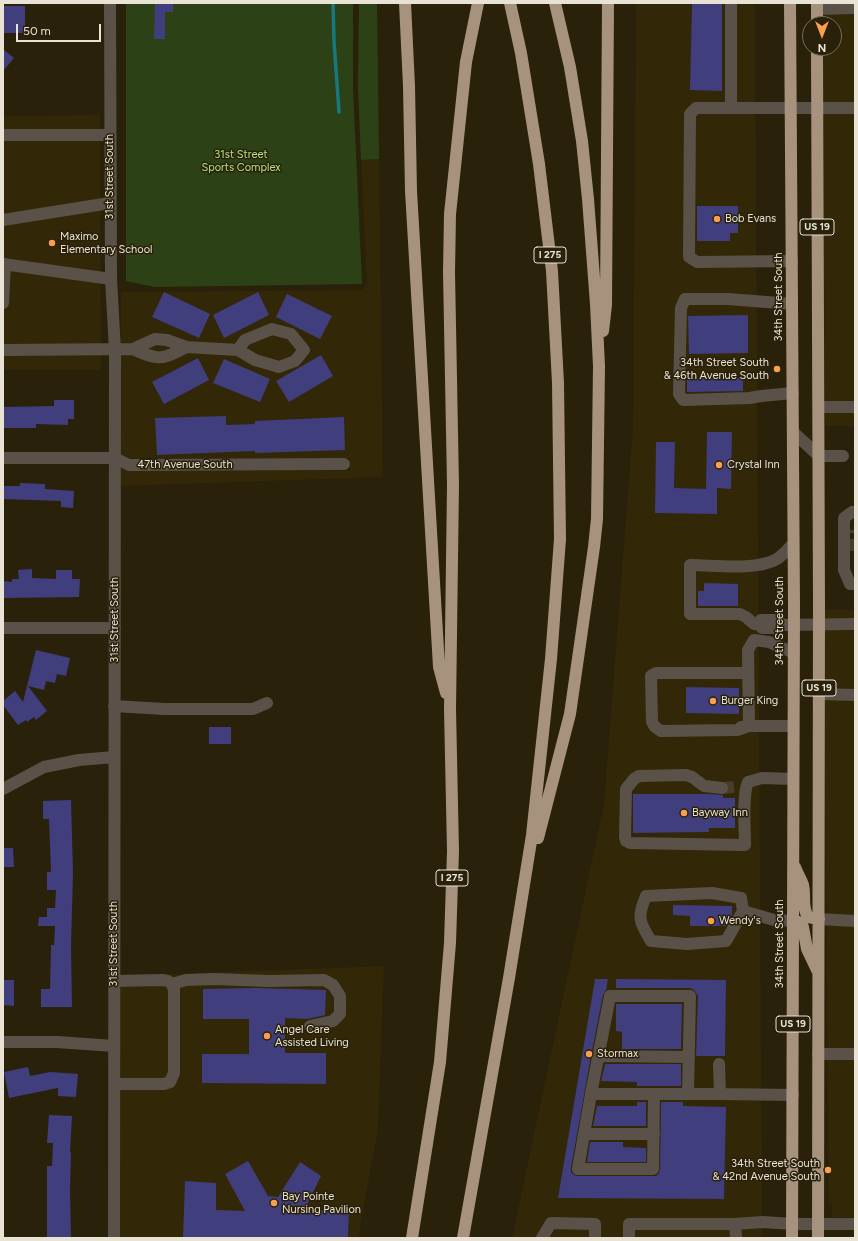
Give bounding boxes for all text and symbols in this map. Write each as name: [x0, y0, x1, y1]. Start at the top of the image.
scale bar: [18, 16, 103, 42]
north arrow: [802, 16, 842, 56]
text: 50 m: [23, 24, 51, 38]
text: N: [818, 41, 826, 54]
street label: 31st Street South: [103, 134, 117, 220]
park label: 31st Street Sports Complex: [201, 148, 281, 174]
place label: Bob Evans: [725, 212, 776, 226]
marker: Bob Evans: [712, 214, 722, 224]
road number: US 19: [800, 219, 834, 235]
place label: Maximo Elementary School: [60, 230, 152, 256]
marker: Maximo Elementary School: [47, 238, 57, 248]
road number: I 275: [534, 247, 566, 263]
street label: 34th Street South: [772, 253, 786, 341]
place label: 34th Street South & 46th Avenue South: [664, 356, 769, 382]
marker: 34th Street South & 46th Avenue South: [772, 364, 782, 374]
street label: 47th Avenue South: [137, 458, 233, 472]
place label: Crystal Inn: [727, 458, 780, 472]
marker: Crystal Inn: [714, 460, 724, 470]
street label: 31st Street South: [108, 577, 122, 663]
street label: 34th Street South: [773, 577, 787, 665]
road number: US 19: [802, 680, 836, 696]
place label: Burger King: [721, 694, 778, 708]
marker: Burger King: [708, 696, 718, 706]
place label: Bayway Inn: [692, 806, 748, 820]
marker: Bayway Inn: [679, 808, 689, 818]
road number: I 275: [436, 870, 468, 886]
street label: 34th Street South: [773, 900, 787, 988]
street label: 31st Street South: [107, 901, 121, 987]
place label: Wendy's: [719, 914, 761, 928]
marker: Wendy's: [706, 916, 716, 926]
road number: US 19: [776, 1016, 810, 1032]
place label: Angel Care Assisted Living: [275, 1023, 349, 1049]
marker: Angel Care Assisted Living: [262, 1031, 272, 1041]
place label: Stormax: [597, 1047, 638, 1061]
marker: Stormax: [584, 1049, 594, 1059]
place label: 34th Street South & 42nd Avenue South: [712, 1157, 820, 1183]
marker: 34th Street South & 42nd Avenue South: [823, 1165, 833, 1175]
place label: Bay Pointe Nursing Pavilion: [282, 1190, 361, 1216]
marker: Bay Pointe Nursing Pavilion: [269, 1198, 279, 1208]

